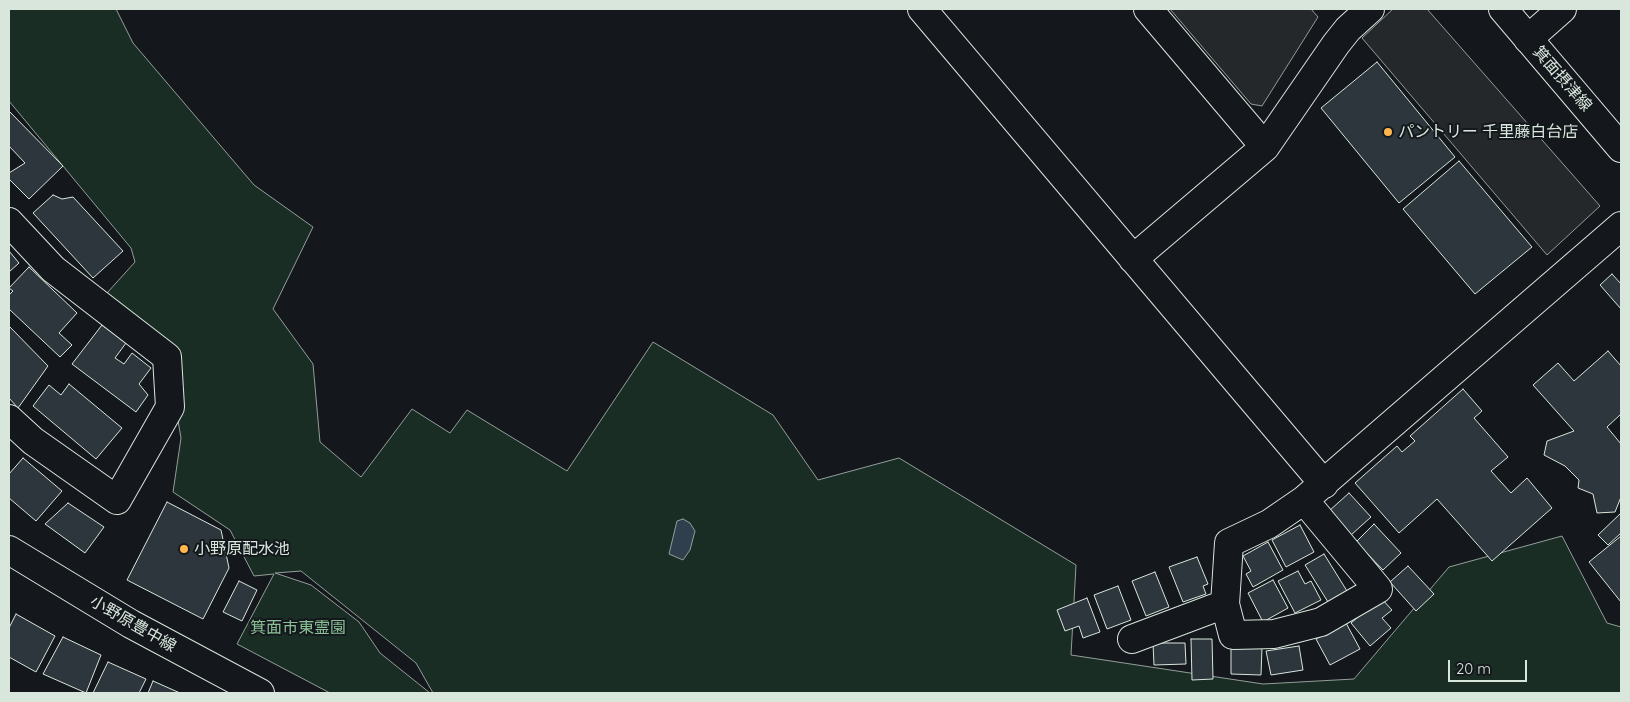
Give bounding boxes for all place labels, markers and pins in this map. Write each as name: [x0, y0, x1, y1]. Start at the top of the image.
place label: パントリー 千里藤白台店: [1398, 122, 1578, 142]
marker: パントリー 千里藤白台店: [1382, 126, 1394, 138]
place label: 小野原配水池: [194, 539, 290, 559]
marker: 小野原配水池: [178, 543, 190, 555]

